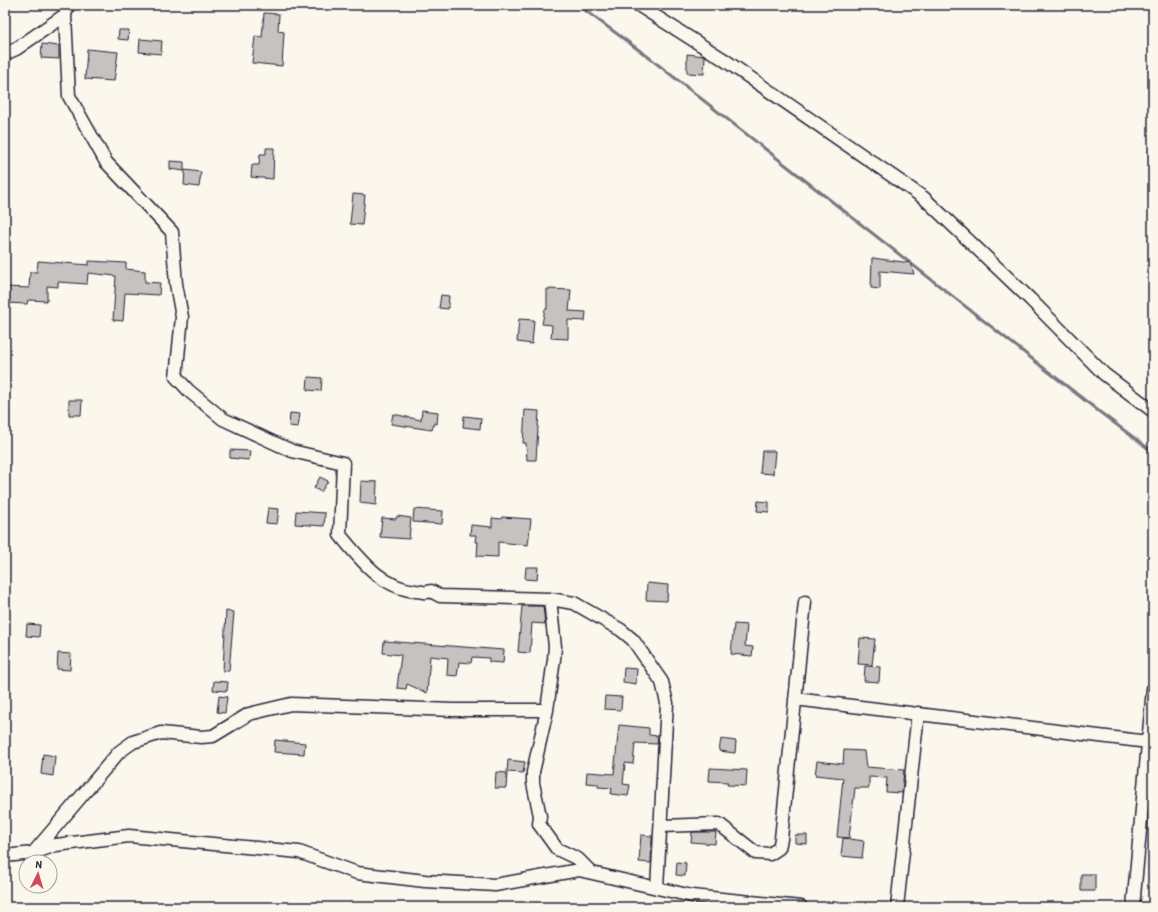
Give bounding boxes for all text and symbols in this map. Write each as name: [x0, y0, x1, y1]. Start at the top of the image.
north arrow: [18, 854, 58, 894]
text: N: [35, 857, 43, 871]

